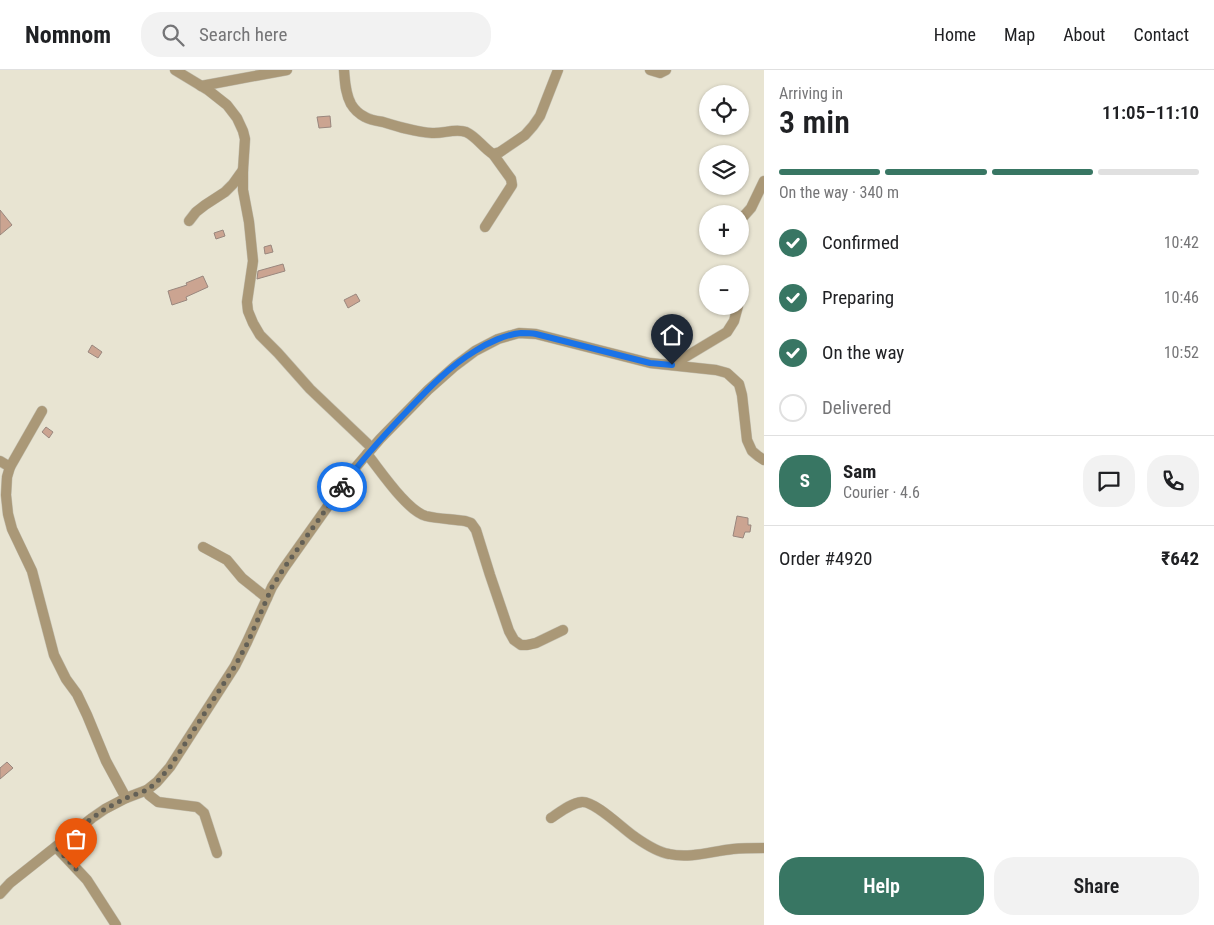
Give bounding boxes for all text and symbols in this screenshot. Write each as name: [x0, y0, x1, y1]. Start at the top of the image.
search box: [141, 12, 491, 57]
text: Nomnom: [25, 21, 111, 49]
icon: search: [159, 21, 187, 49]
text: Search here: [199, 23, 287, 46]
text: Home: [934, 24, 976, 45]
text: Map: [1004, 24, 1035, 45]
text: About: [1063, 24, 1105, 45]
text: Contact: [1133, 24, 1189, 45]
text: Arriving in: [779, 84, 843, 103]
map controls: [699, 85, 749, 315]
button: locate: [699, 85, 749, 135]
text: 11:05–11:10: [1102, 101, 1199, 124]
text: 3 min: [779, 103, 850, 141]
button: layers: [699, 145, 749, 195]
text: On the way · 340 m: [779, 183, 899, 202]
button: +: [699, 205, 749, 255]
icon: check: [779, 229, 807, 257]
text: Confirmed: [822, 231, 899, 254]
text: 10:42: [1164, 233, 1199, 252]
button: −: [699, 265, 749, 315]
icon: check: [779, 284, 807, 312]
text: Preparing: [822, 286, 894, 309]
text: 10:46: [1164, 288, 1199, 307]
pin: [651, 314, 693, 365]
icon: home: [658, 321, 686, 349]
icon: check: [779, 339, 807, 367]
text: On the way: [822, 341, 904, 364]
text: 10:52: [1164, 343, 1199, 362]
text: Delivered: [822, 396, 891, 419]
button: chat: [1083, 455, 1135, 507]
button: phone: [1147, 455, 1199, 507]
text: Sam: [843, 460, 876, 483]
courier: [317, 462, 367, 512]
text: S: [800, 469, 810, 492]
icon: bike: [328, 473, 356, 501]
text: Courier · 4.6: [843, 483, 920, 502]
text: Order #4920: [779, 547, 872, 570]
text: ₹642: [1161, 547, 1199, 570]
pin: [55, 818, 97, 869]
icon: bag: [62, 825, 90, 853]
button: Help: [779, 857, 984, 915]
button: Share: [994, 857, 1199, 915]

